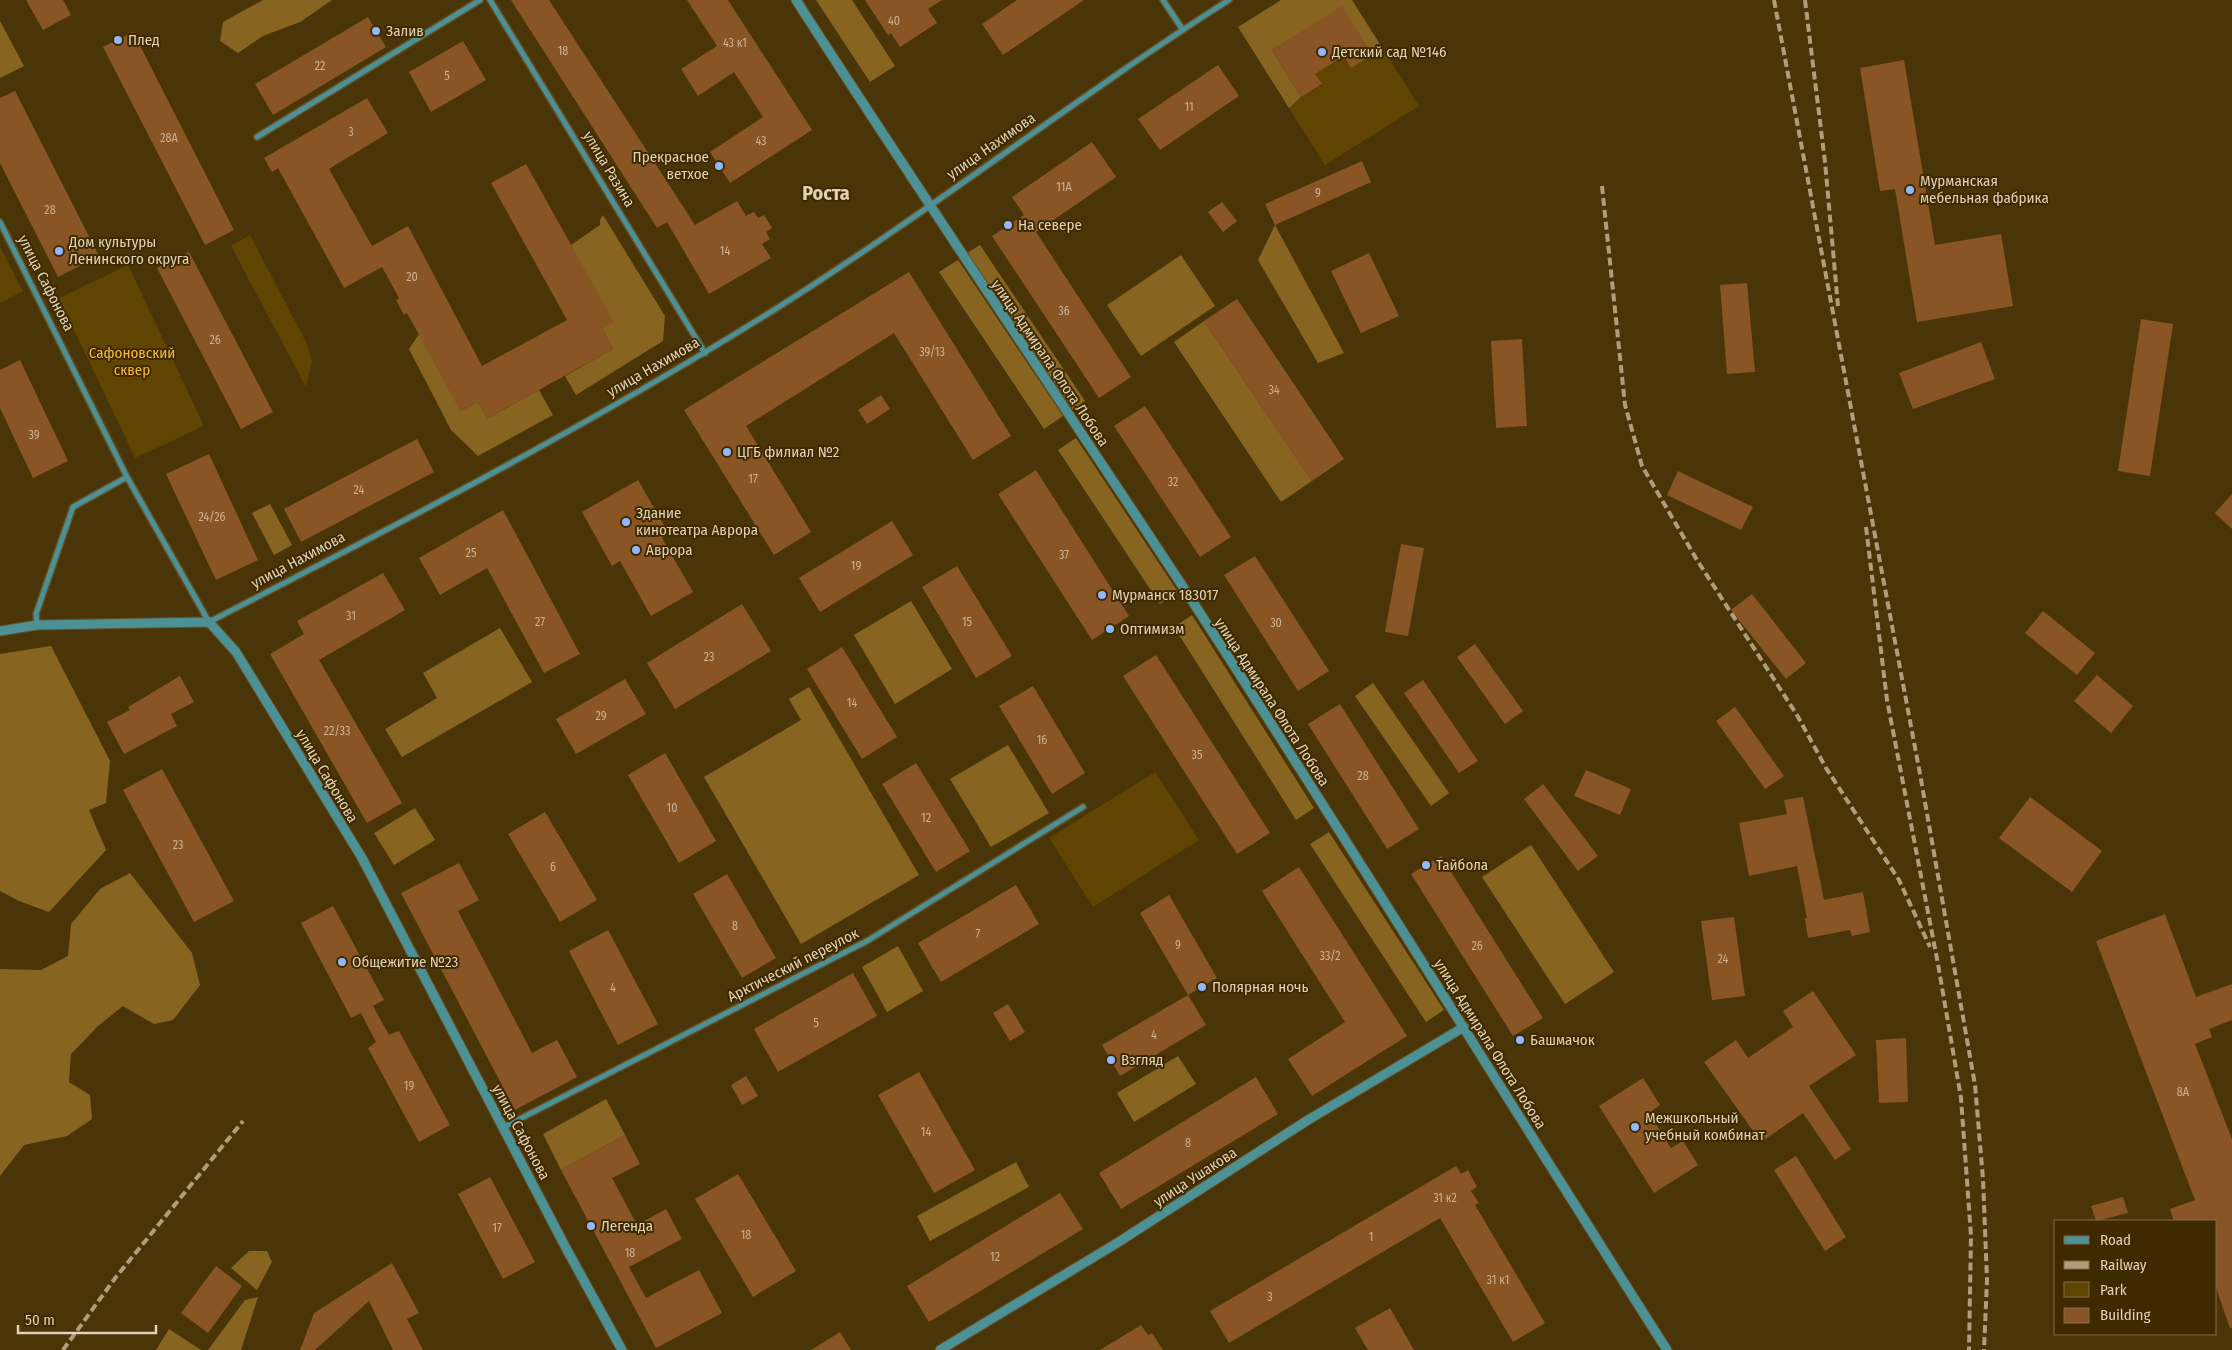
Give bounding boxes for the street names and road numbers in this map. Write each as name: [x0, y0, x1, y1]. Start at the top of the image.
street label: улица Нахимова: [943, 109, 1039, 183]
street label: улица Разина: [579, 128, 639, 210]
street label: улица Сафонова: [14, 232, 78, 334]
street label: улица Адмирала Флота Лобова: [987, 276, 1113, 450]
street label: улица Нахимова: [604, 333, 702, 401]
street label: улица Нахимова: [248, 528, 348, 592]
street label: улица Адмирала Флота Лобова: [1211, 614, 1333, 790]
street label: улица Сафонова: [292, 726, 362, 826]
street label: Арктический переулок: [724, 924, 862, 1006]
street label: улица Адмирала Флота Лобова: [1430, 956, 1550, 1132]
street label: улица Сафонова: [488, 1081, 554, 1183]
street label: улица Ушакова: [1150, 1143, 1240, 1211]

